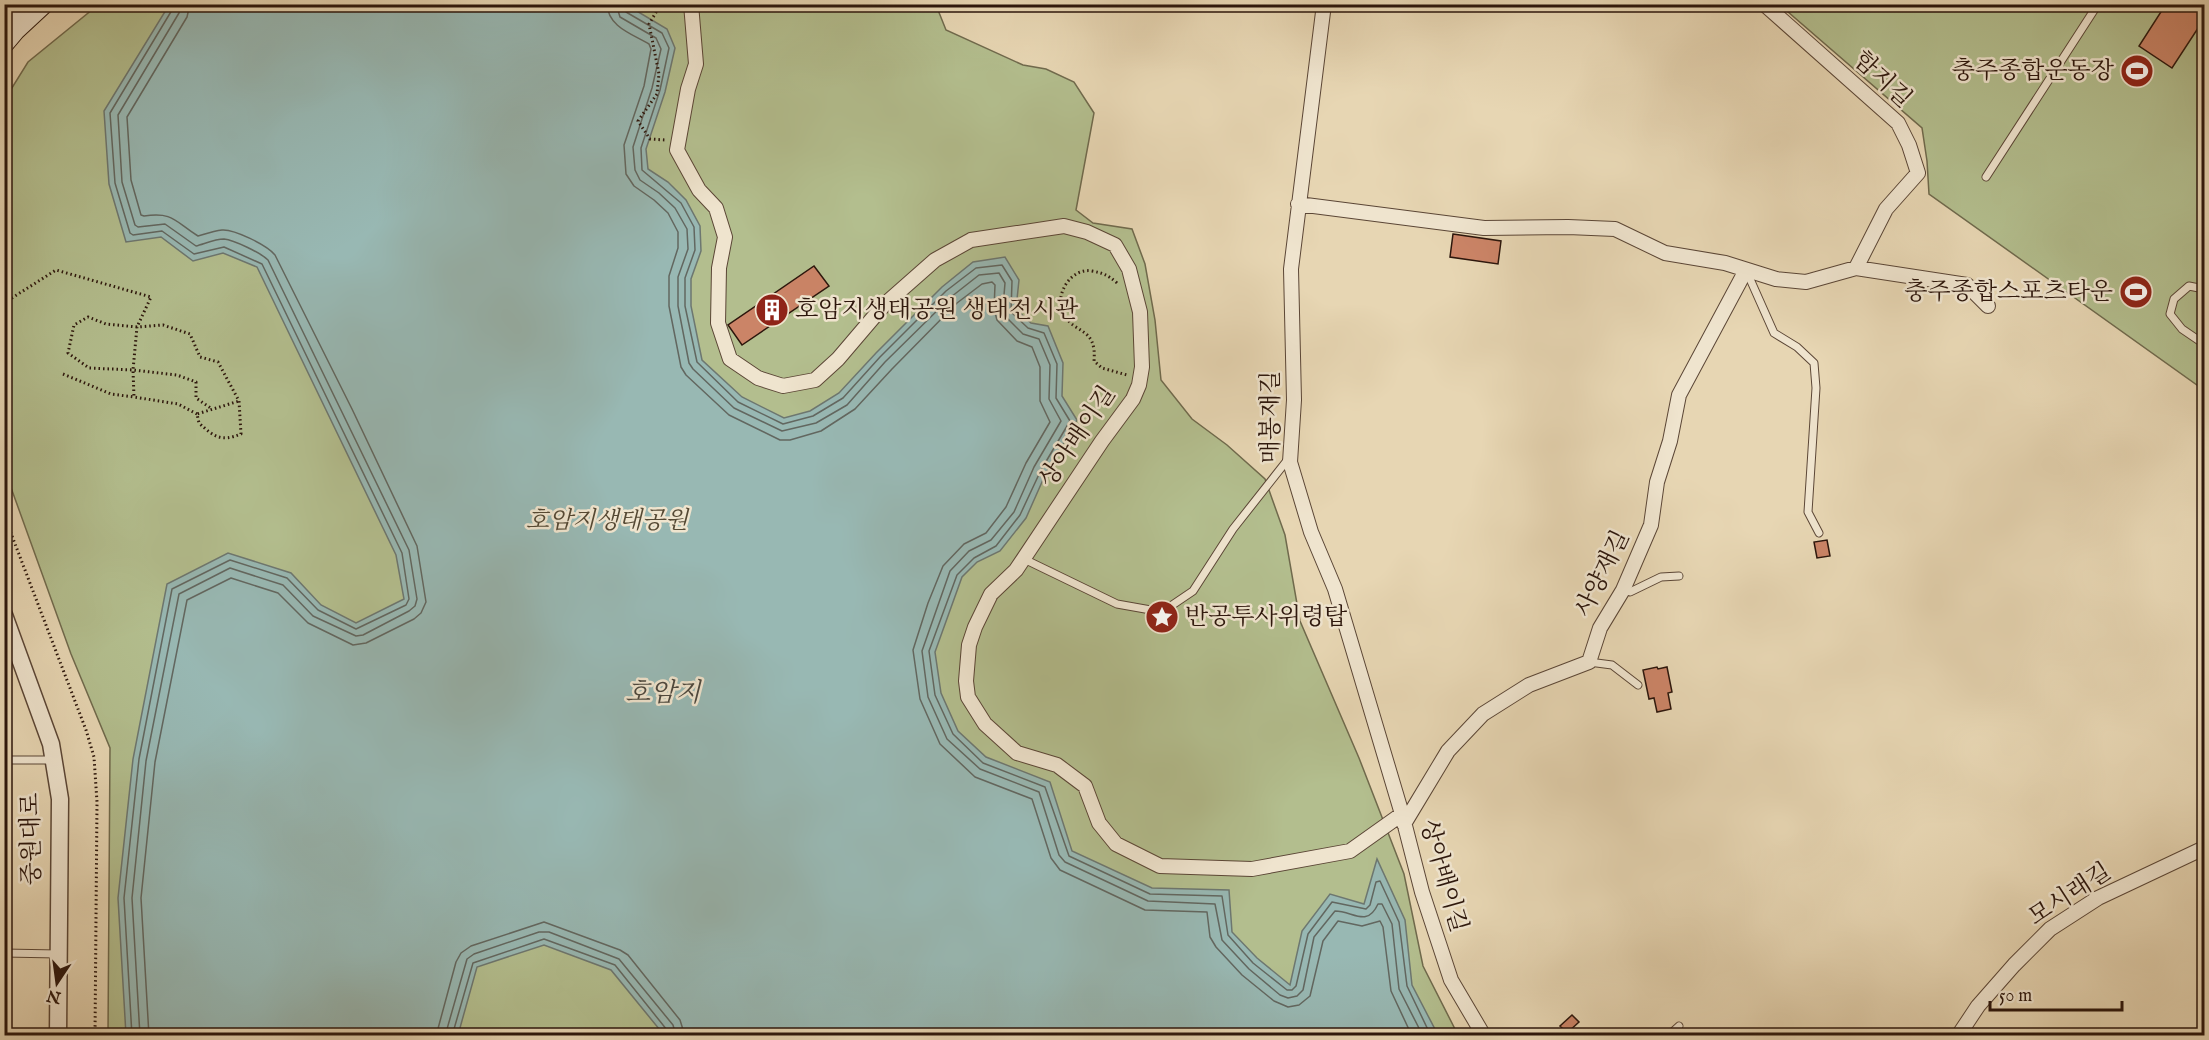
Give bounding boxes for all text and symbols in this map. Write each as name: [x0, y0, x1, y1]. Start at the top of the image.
street label: 함지길: [1846, 45, 1918, 115]
sports icon: 충주종합운동장: [2119, 53, 2155, 89]
place label: 충주종합운동장: [1952, 56, 2115, 87]
sports icon: 충주종합스포츠타운: [2118, 274, 2154, 310]
place label: 충주종합스포츠타운: [1904, 277, 2113, 308]
building icon: 호암지생태공원 생태전시관: [754, 292, 790, 328]
place label: 호암지생태공원 생태전시관: [795, 295, 1078, 326]
street label: 매봉재길: [1256, 371, 1287, 463]
street label: 상아배이길: [1033, 380, 1123, 494]
park label: 호암지생태공원: [526, 506, 690, 537]
street label: 사양재길: [1569, 526, 1637, 622]
place icon: 반공투사위령탑: [1144, 599, 1180, 635]
place label: 반공투사위령탑: [1185, 602, 1348, 633]
water label: 호암지: [625, 677, 703, 710]
street label: 중원대로: [16, 792, 48, 886]
street label: 상아배이길: [1412, 816, 1474, 936]
street label: 모시래길: [2023, 857, 2117, 933]
north arrow: [27, 953, 87, 1013]
scale bar: [1990, 974, 2122, 1012]
text: N: [45, 984, 64, 1007]
text: 50 m: [1999, 985, 2032, 1008]

